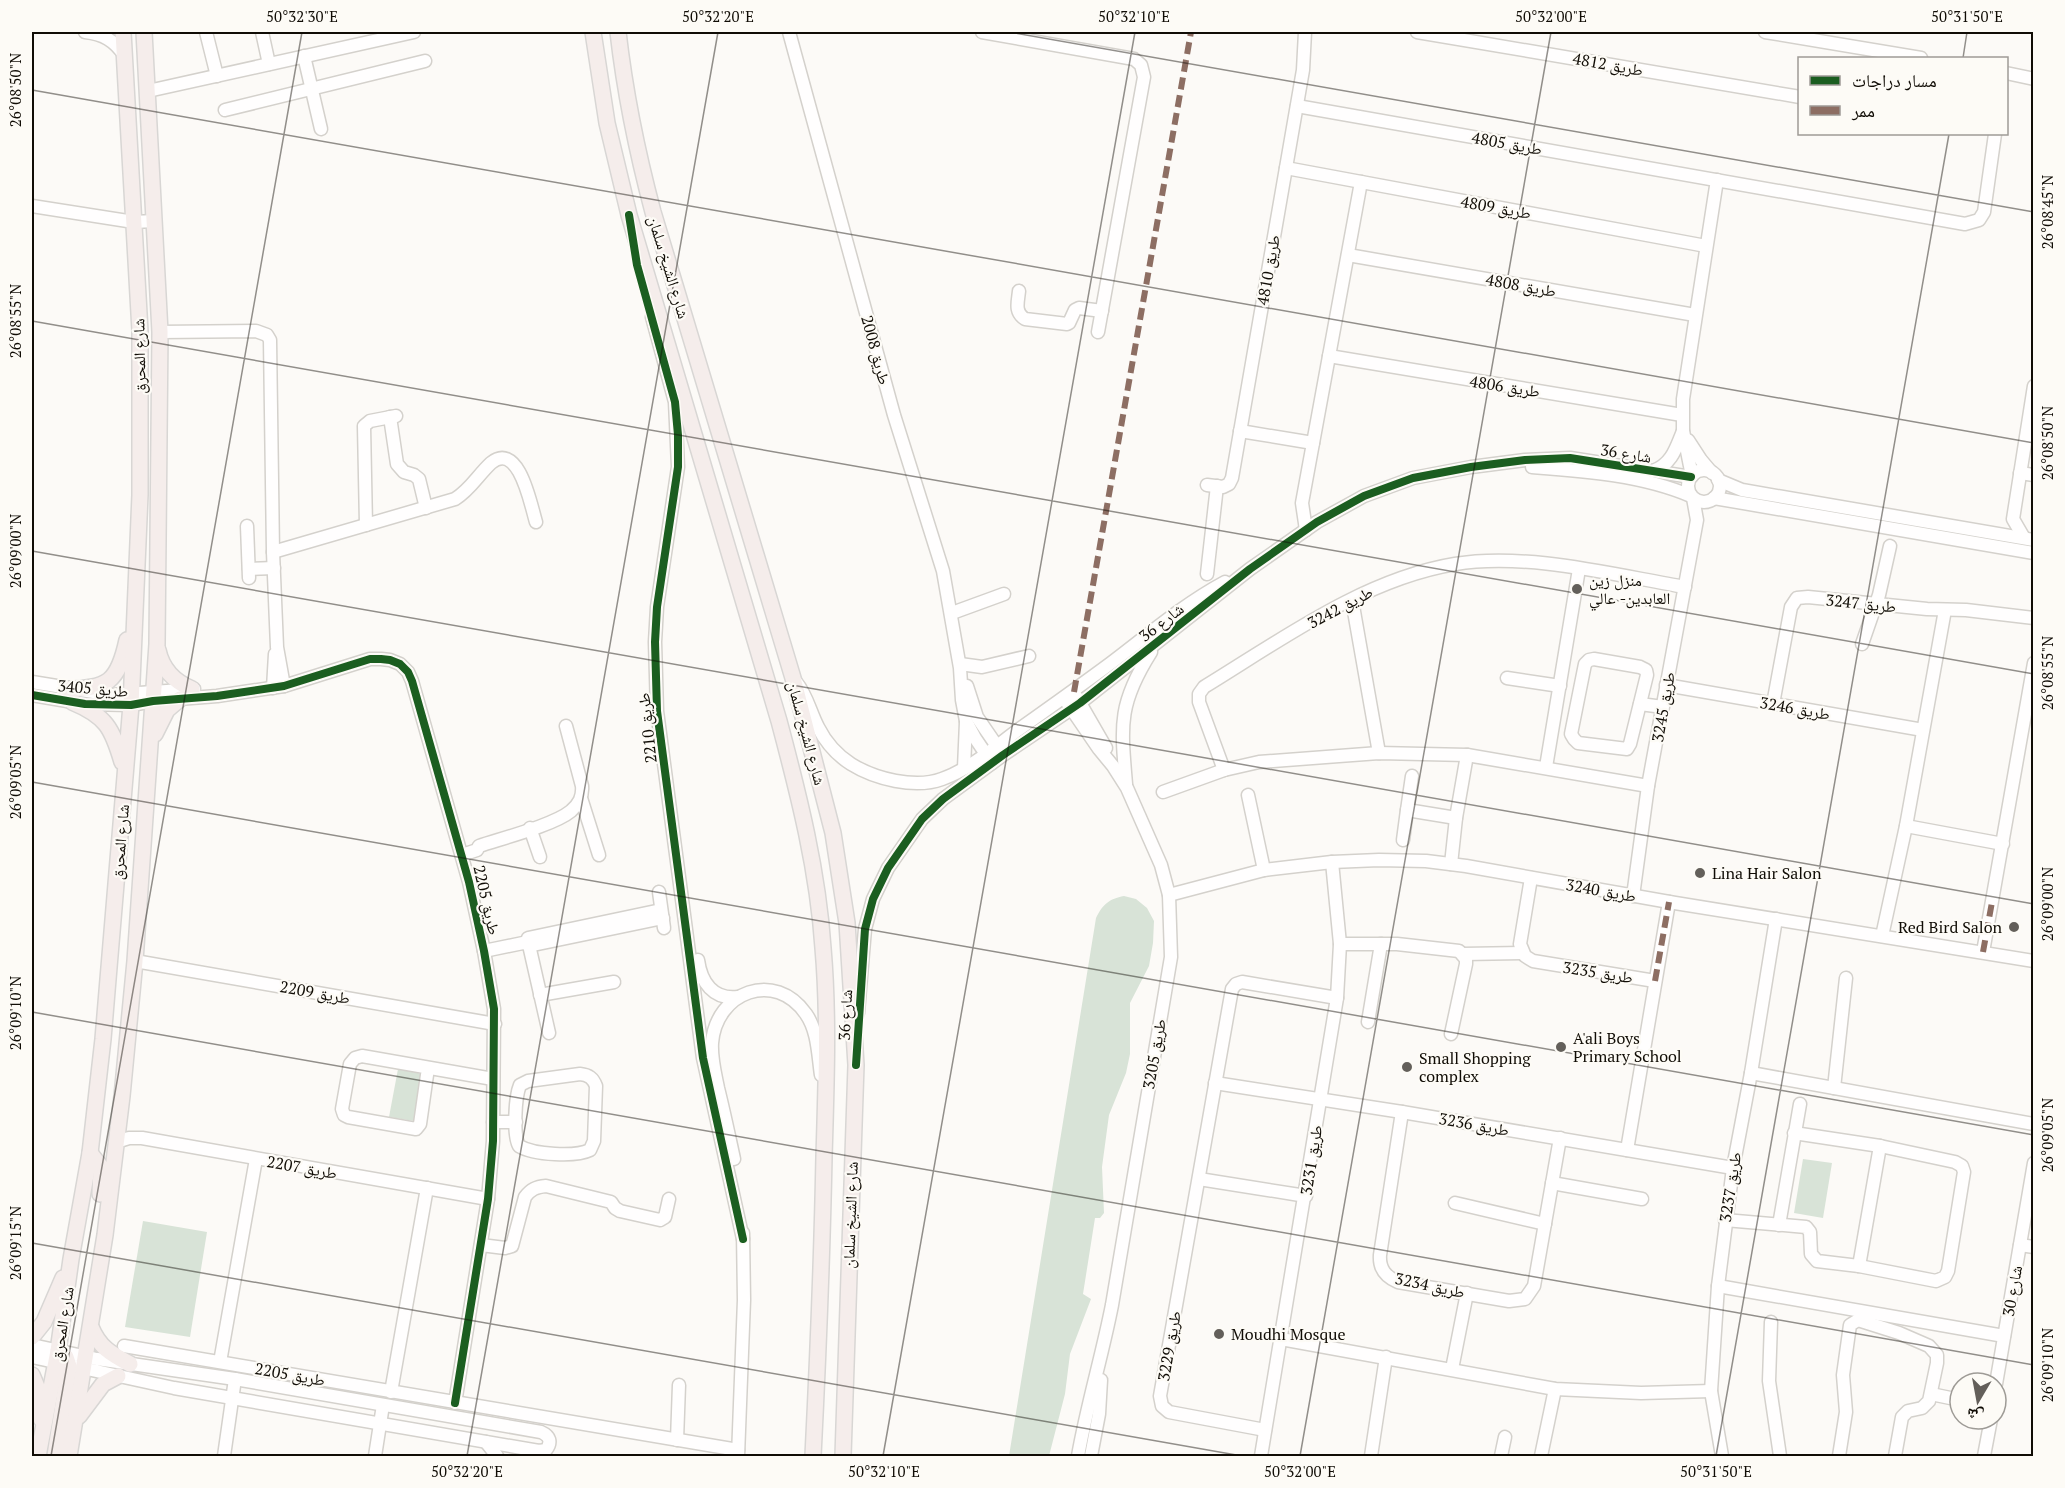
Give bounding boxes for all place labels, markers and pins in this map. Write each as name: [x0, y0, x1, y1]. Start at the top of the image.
place label: منزل زين العابدين- عالي: [1589, 569, 1670, 611]
marker: منزل زين العابدين- عالي: [1570, 582, 1584, 596]
place label: Lina Hair Salon: [1712, 862, 1822, 884]
marker: Lina Hair Salon: [1693, 866, 1707, 880]
place label: Red Bird Salon: [1898, 916, 2002, 938]
marker: Red Bird Salon: [2007, 920, 2021, 934]
place label: A'ali Boys Primary School: [1573, 1027, 1682, 1067]
marker: A'ali Boys Primary School: [1554, 1040, 1568, 1054]
place label: Small Shopping complex: [1419, 1047, 1531, 1087]
marker: Small Shopping complex: [1400, 1060, 1414, 1074]
place label: Moudhi Mosque: [1231, 1323, 1346, 1345]
marker: Moudhi Mosque: [1212, 1327, 1226, 1341]

